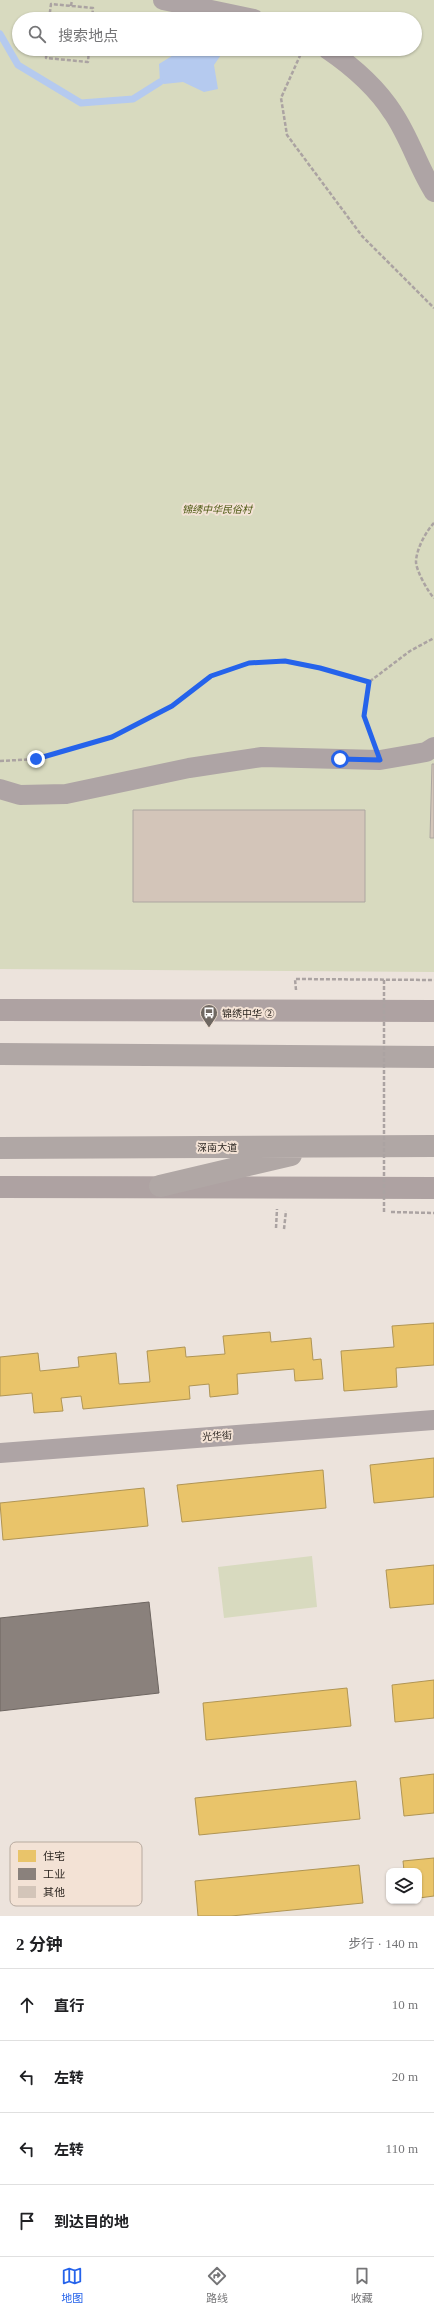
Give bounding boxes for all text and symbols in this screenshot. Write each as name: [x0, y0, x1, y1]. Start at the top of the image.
search box: [12, 12, 422, 56]
icon: search: [26, 23, 48, 45]
text: 搜索地点: [58, 28, 118, 44]
park label: 锦绣中华民俗村: [182, 504, 254, 515]
route end: [27, 750, 45, 768]
route start: [331, 750, 349, 768]
bus stop icon: 锦绣中华 ②: [199, 1003, 219, 1028]
place label: 锦绣中华 ②: [222, 1008, 275, 1019]
street label: 深南大道: [197, 1142, 237, 1153]
street label: 光华街: [202, 1429, 232, 1443]
legend: [10, 1842, 142, 1906]
text: 住宅: [43, 1850, 65, 1862]
text: 工业: [43, 1868, 65, 1880]
map controls: [386, 1868, 422, 1904]
button: layers: [386, 1868, 422, 1904]
text: 其他: [43, 1886, 65, 1898]
text: 2 分钟: [16, 1935, 63, 1954]
text: 步行 · 140 m: [348, 1936, 418, 1951]
icon: ahead: [16, 1994, 38, 2016]
text: 10 m: [392, 1997, 418, 2012]
text: 直行: [54, 1998, 84, 2014]
icon: left: [16, 2066, 38, 2088]
text: 20 m: [392, 2069, 418, 2084]
text: 左转: [54, 2070, 84, 2086]
icon: left: [16, 2138, 38, 2160]
text: 110 m: [386, 2141, 418, 2156]
text: 左转: [54, 2142, 84, 2158]
icon: arrive: [16, 2210, 38, 2232]
text: 到达目的地: [54, 2214, 129, 2230]
tab: 地图: [61, 2265, 83, 2305]
tab: 路线: [206, 2265, 228, 2305]
tab: 收藏: [351, 2265, 373, 2305]

